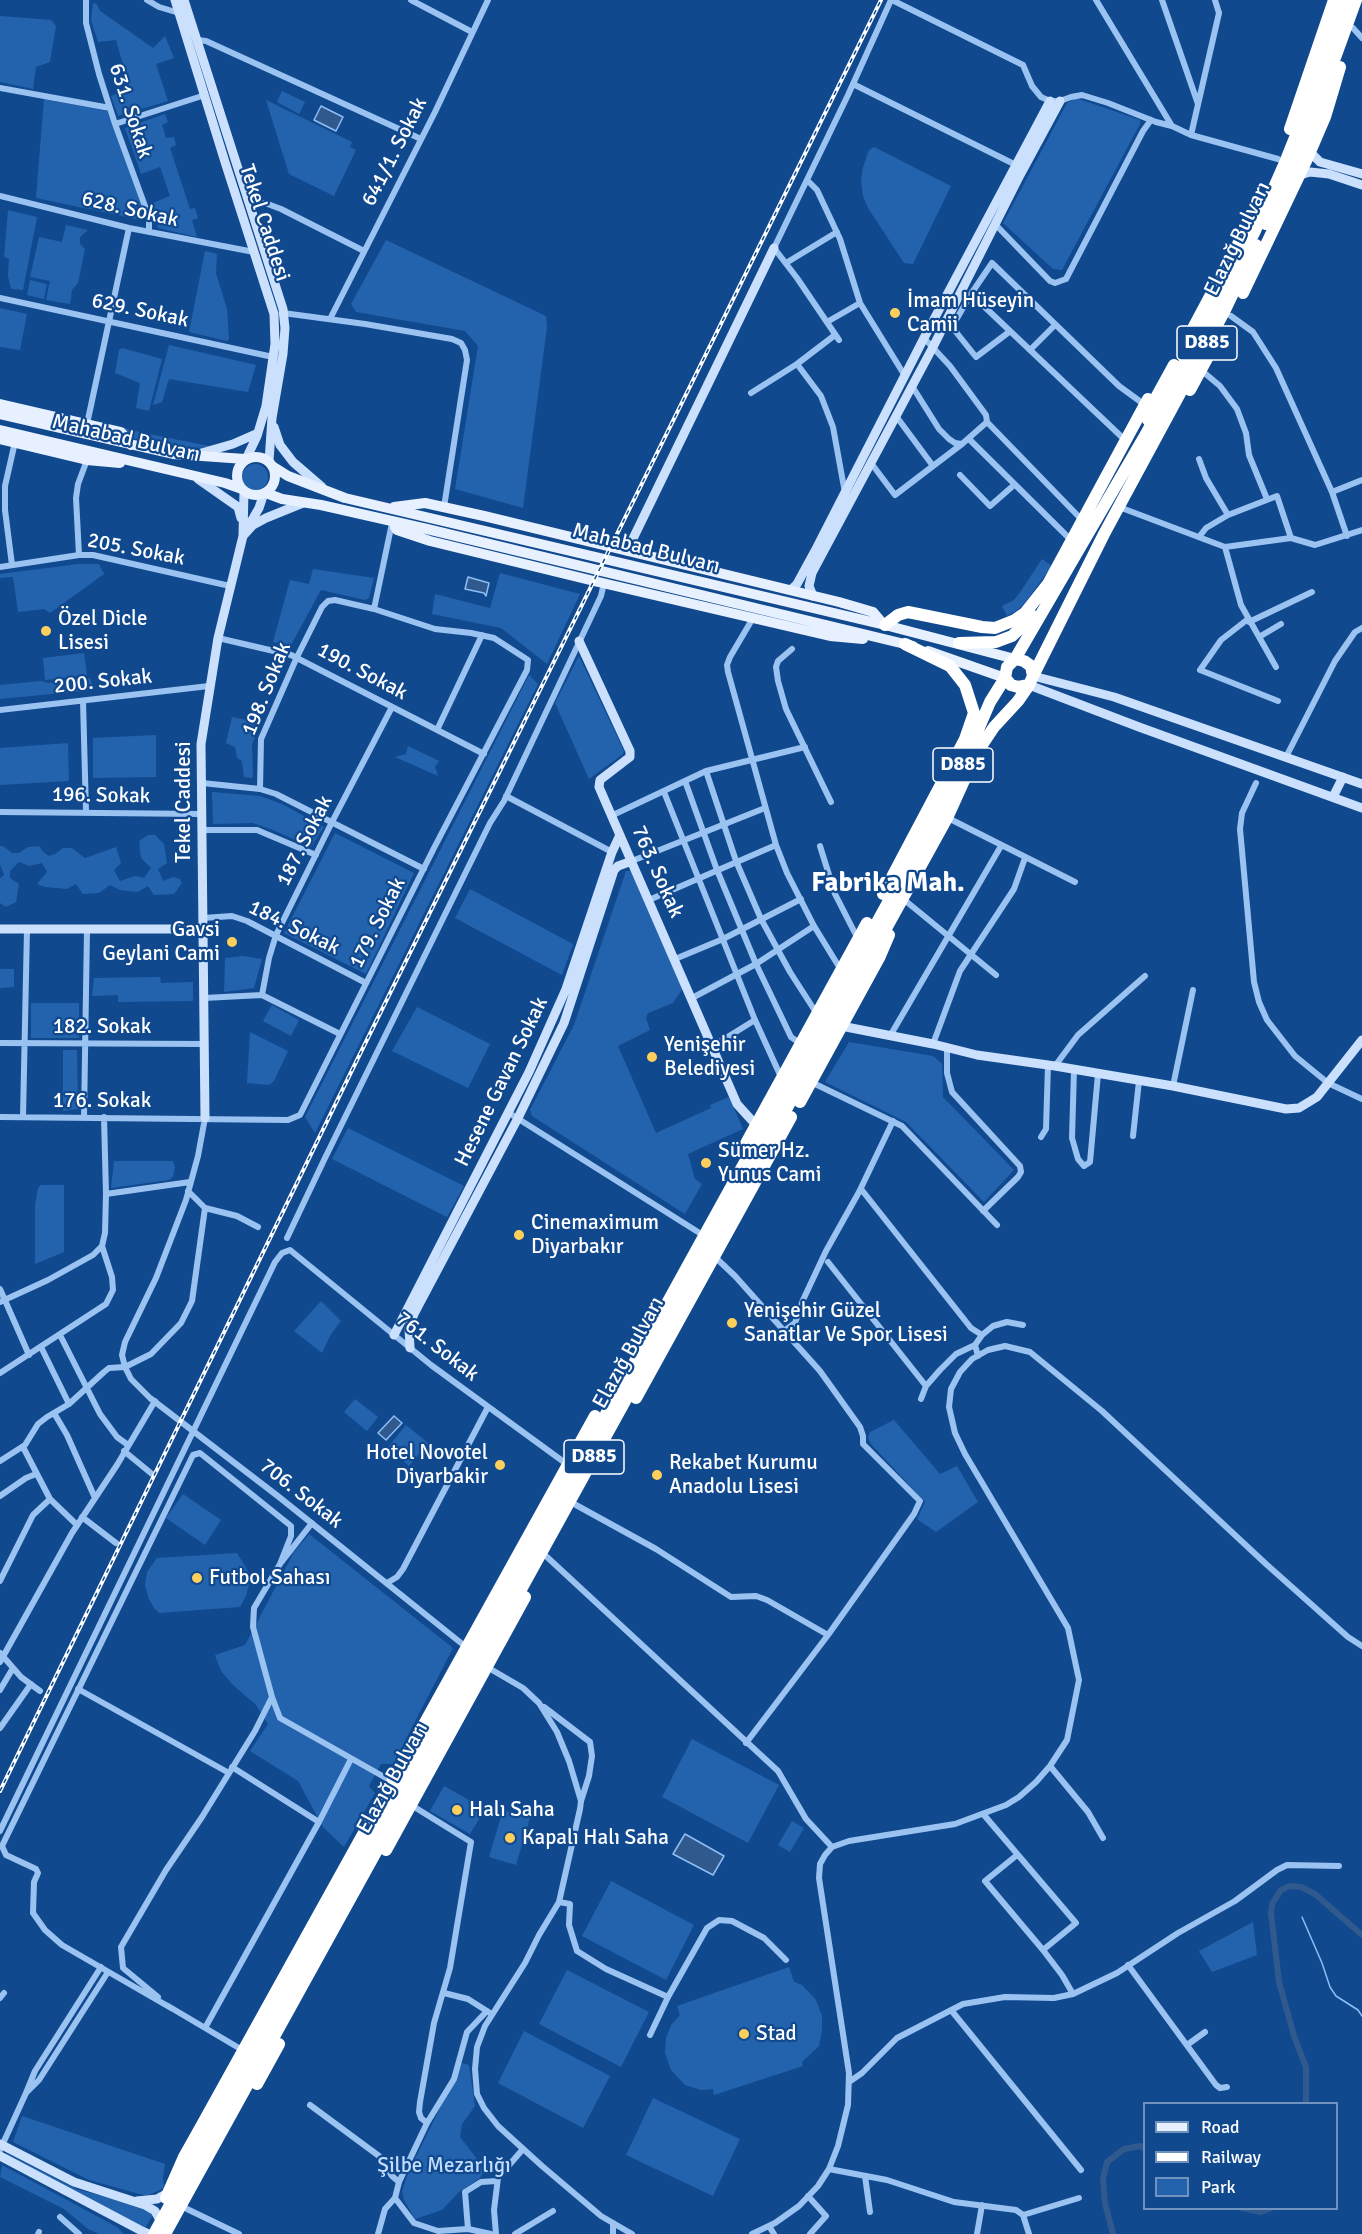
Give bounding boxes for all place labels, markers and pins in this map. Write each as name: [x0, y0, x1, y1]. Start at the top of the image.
place label: İmam Hüseyin Camii: [907, 288, 1034, 338]
marker: İmam Hüseyin Camii: [888, 306, 902, 320]
place label: Özel Dicle Lisesi: [58, 606, 148, 656]
marker: Özel Dicle Lisesi: [39, 624, 53, 638]
place label: Gavsi Geylani Cami: [102, 917, 220, 967]
marker: Gavsi Geylani Cami: [225, 935, 239, 949]
place label: Yenişehir Belediyesi: [664, 1032, 755, 1082]
marker: Yenişehir Belediyesi: [645, 1050, 659, 1064]
place label: Sümer Hz. Yunus Cami: [718, 1138, 822, 1188]
marker: Sümer Hz. Yunus Cami: [699, 1156, 713, 1170]
place label: Cinemaximum Diyarbakır: [531, 1210, 659, 1260]
marker: Cinemaximum Diyarbakır: [512, 1228, 526, 1242]
place label: Yenişehir Güzel Sanatlar Ve Spor Lisesi: [744, 1298, 948, 1348]
marker: Yenişehir Güzel Sanatlar Ve Spor Lisesi: [725, 1316, 739, 1330]
place label: Hotel Novotel Diyarbakir: [366, 1440, 488, 1490]
place label: Rekabet Kurumu Anadolu Lisesi: [669, 1450, 818, 1500]
marker: Hotel Novotel Diyarbakir: [493, 1458, 507, 1472]
marker: Rekabet Kurumu Anadolu Lisesi: [650, 1468, 664, 1482]
place label: Futbol Sahası: [209, 1565, 330, 1591]
marker: Futbol Sahası: [190, 1571, 204, 1585]
place label: Halı Saha: [469, 1797, 555, 1823]
marker: Halı Saha: [450, 1803, 464, 1817]
place label: Kapalı Halı Saha: [522, 1825, 669, 1851]
marker: Kapalı Halı Saha: [503, 1831, 517, 1845]
place label: Stad: [756, 2021, 797, 2047]
marker: Stad: [737, 2027, 751, 2041]

